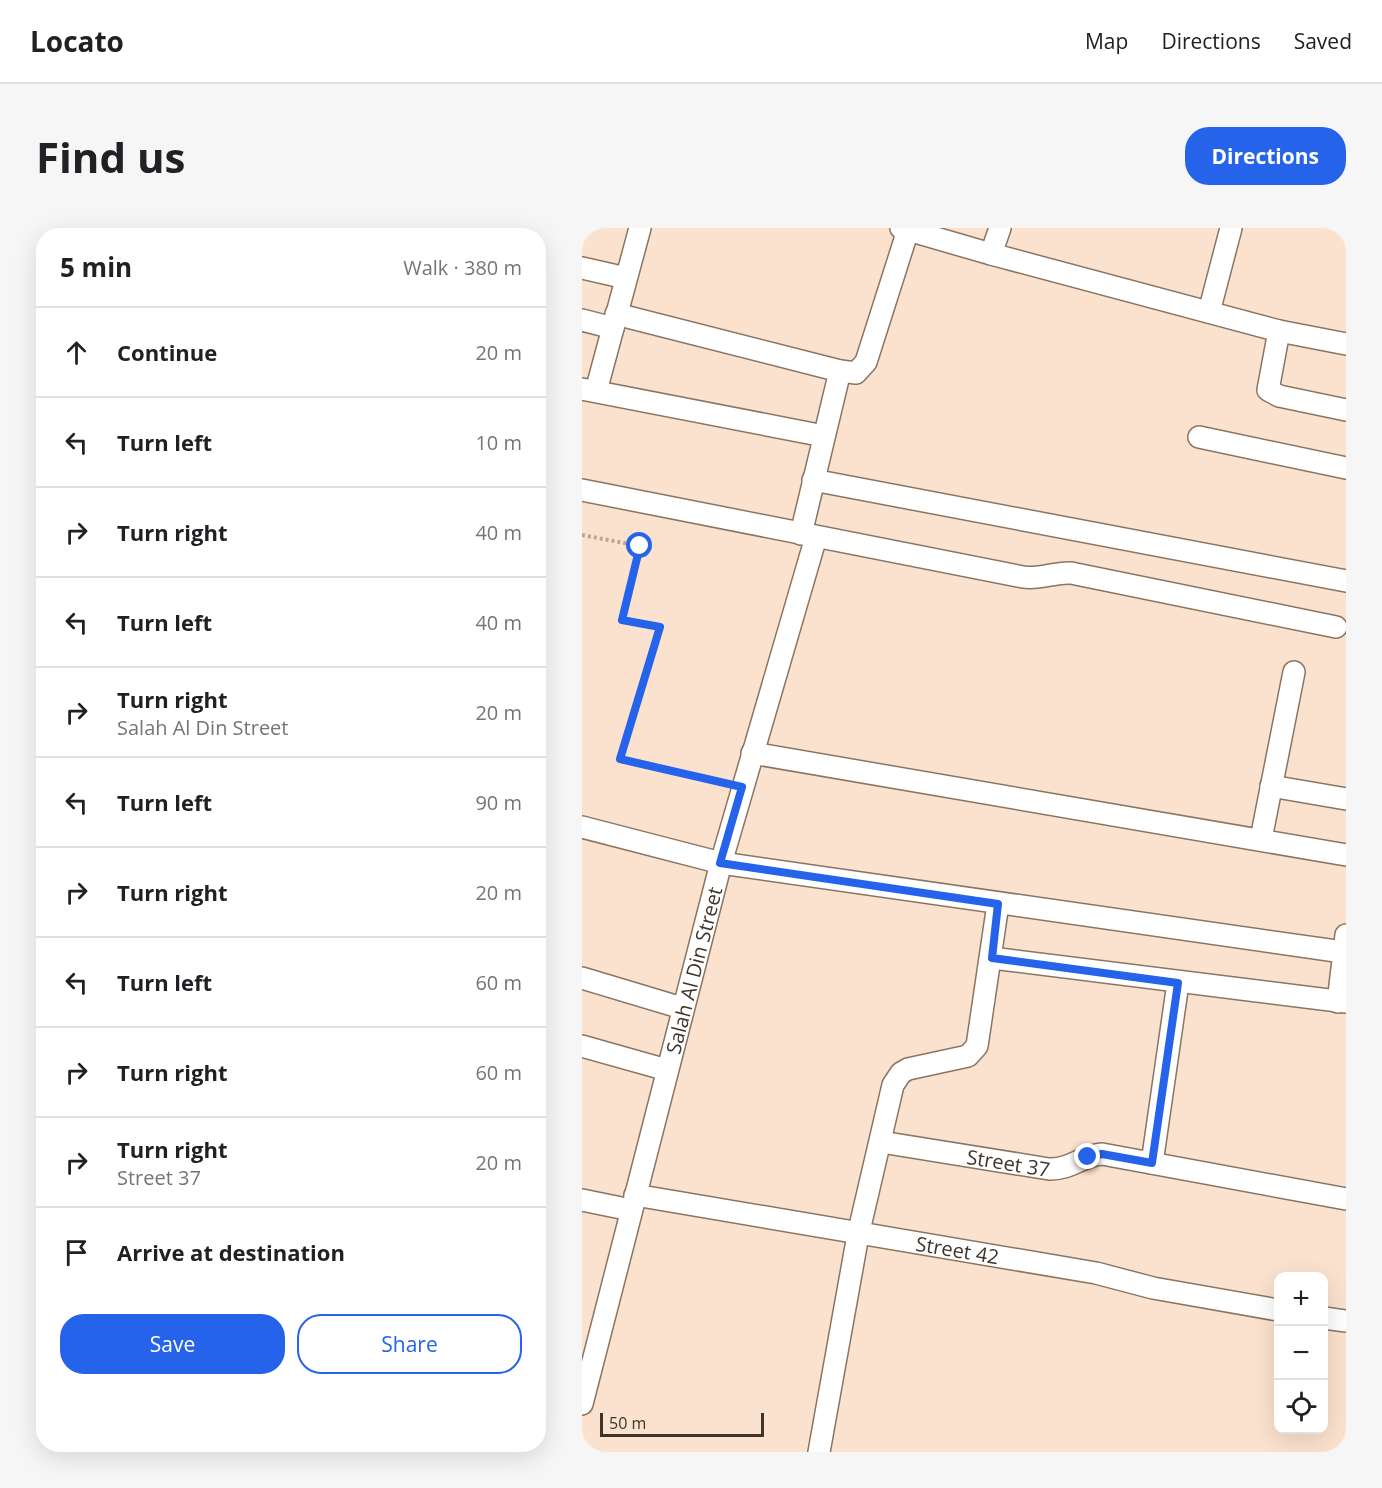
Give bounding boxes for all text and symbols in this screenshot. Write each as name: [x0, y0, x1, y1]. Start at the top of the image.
text: Locato: [30, 22, 124, 60]
text: Map: [1085, 27, 1128, 55]
text: Directions: [1161, 27, 1261, 55]
text: Saved: [1294, 27, 1352, 55]
button: Directions: [1185, 127, 1346, 185]
text: Find us: [36, 128, 185, 185]
text: 5 min: [60, 249, 132, 285]
text: Walk · 380 m: [403, 254, 522, 281]
icon: ahead: [60, 336, 93, 369]
text: Continue: [117, 337, 217, 367]
text: 20 m: [475, 339, 522, 366]
icon: left: [60, 426, 93, 459]
text: Turn left: [117, 427, 212, 457]
text: 10 m: [475, 429, 522, 456]
icon: right: [60, 516, 93, 549]
text: Turn right: [117, 517, 228, 547]
text: 40 m: [475, 519, 522, 546]
route start: [626, 532, 652, 558]
icon: left: [60, 606, 93, 639]
text: Turn left: [117, 607, 212, 637]
text: 40 m: [475, 609, 522, 636]
text: Turn right: [117, 684, 228, 714]
icon: right: [60, 696, 93, 729]
text: 20 m: [475, 699, 522, 726]
text: Salah Al Din Street: [117, 714, 288, 741]
icon: left: [60, 786, 93, 819]
text: Turn left: [117, 787, 212, 817]
text: 90 m: [475, 789, 522, 816]
icon: right: [60, 876, 93, 909]
text: Turn right: [117, 877, 228, 907]
text: 20 m: [475, 879, 522, 906]
street label: Salah Al Din Street: [659, 884, 728, 1057]
icon: left: [60, 966, 93, 999]
text: Turn left: [117, 967, 212, 997]
text: 60 m: [475, 969, 522, 996]
icon: right: [60, 1056, 93, 1089]
text: Turn right: [117, 1057, 228, 1087]
text: 60 m: [475, 1059, 522, 1086]
text: Turn right: [117, 1134, 228, 1164]
street label: Street 37: [965, 1142, 1052, 1182]
route end: [1074, 1143, 1100, 1169]
icon: right: [60, 1146, 93, 1179]
text: 20 m: [475, 1149, 522, 1176]
text: Street 37: [117, 1164, 201, 1191]
street label: Street 42: [914, 1229, 1001, 1270]
icon: arrive: [60, 1236, 93, 1269]
text: Arrive at destination: [117, 1237, 345, 1267]
map controls: [1274, 1272, 1328, 1434]
button: +: [1274, 1272, 1328, 1326]
button: Save: [60, 1314, 285, 1374]
button: Share: [297, 1314, 522, 1374]
button: −: [1274, 1326, 1328, 1380]
button: locate: [1274, 1380, 1328, 1434]
scale bar: [600, 1410, 764, 1438]
text: 50 m: [609, 1412, 646, 1434]

